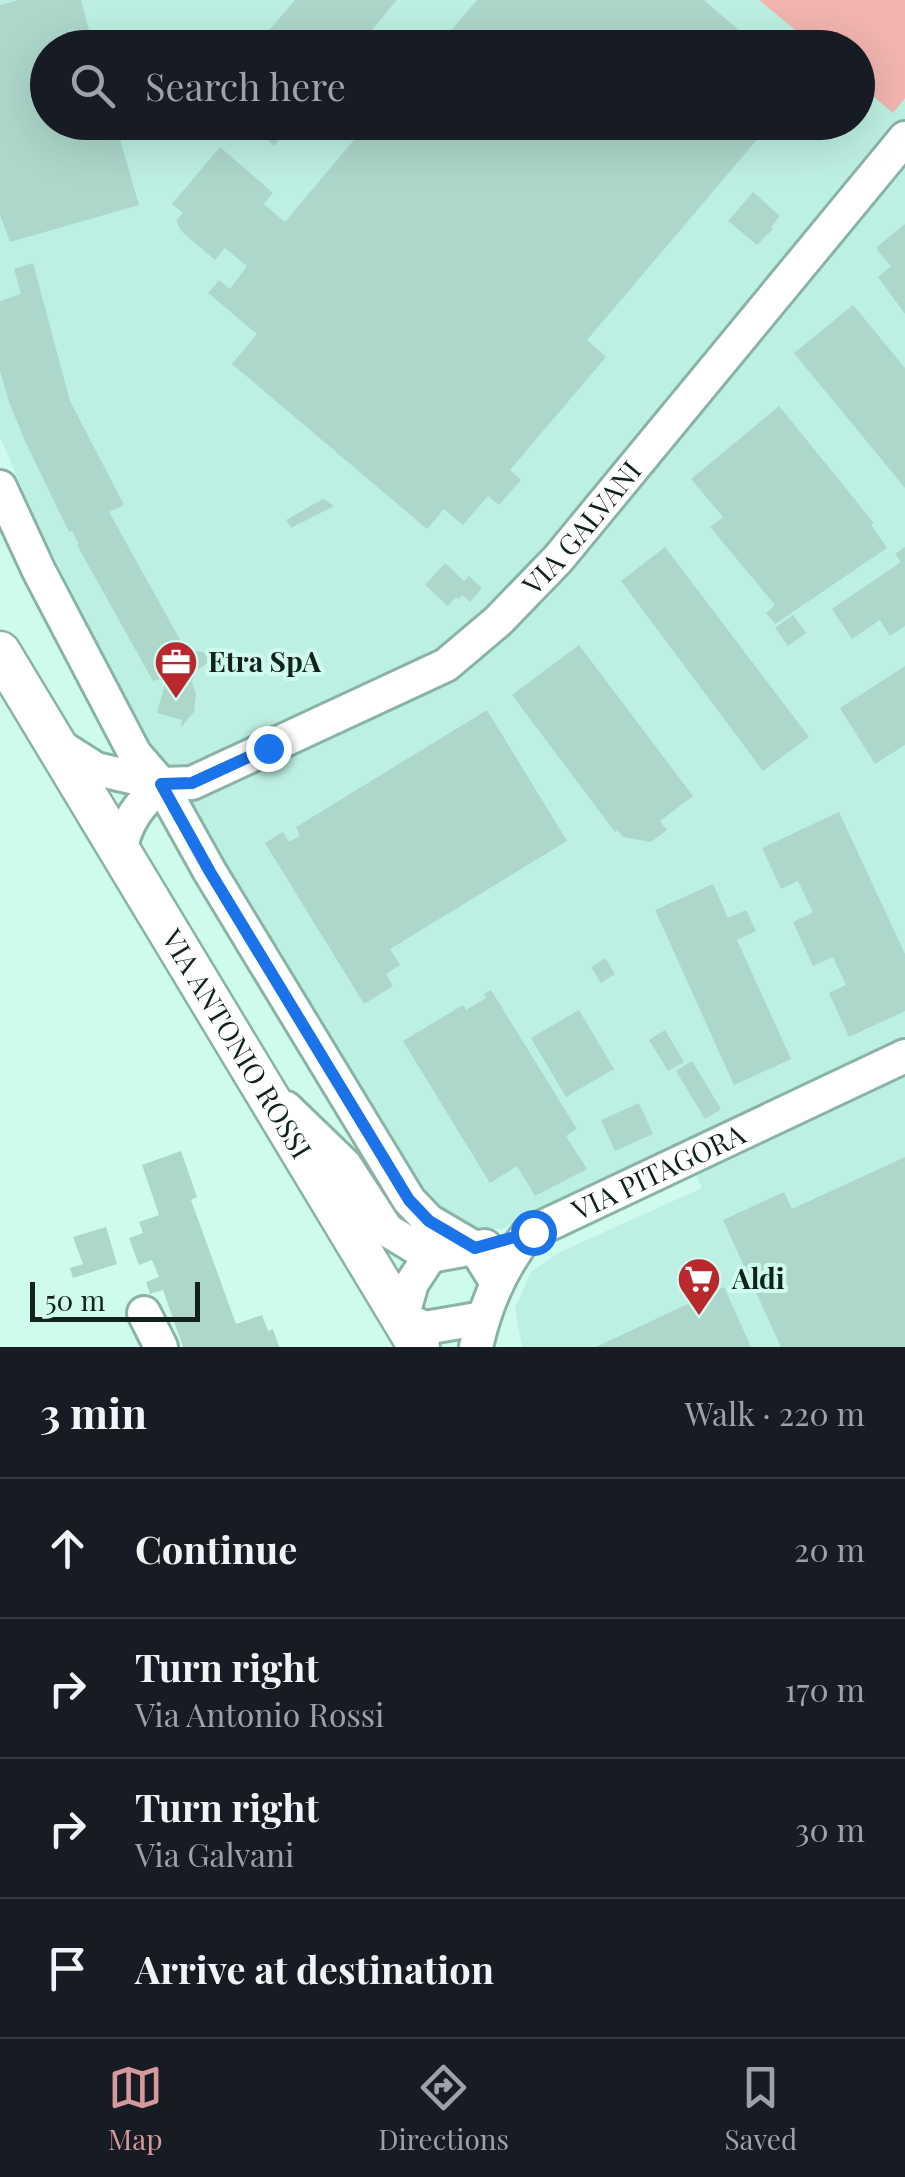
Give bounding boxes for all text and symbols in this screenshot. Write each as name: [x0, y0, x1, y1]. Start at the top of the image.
search box: [30, 30, 875, 140]
icon: search: [65, 58, 120, 113]
text: Search here: [145, 60, 346, 111]
street label: VIA GALVANI: [513, 452, 649, 603]
office icon: Etra SpA: [153, 639, 199, 700]
place label: Etra SpA: [208, 642, 321, 679]
route end: [246, 726, 292, 772]
street label: VIA ANTONIO ROSSI: [154, 921, 321, 1165]
street label: VIA PITAGORA: [565, 1114, 751, 1228]
route start: [511, 1210, 557, 1256]
supermarket icon: Aldi: [676, 1256, 722, 1317]
place label: Aldi: [731, 1259, 785, 1296]
scale bar: [30, 1277, 200, 1322]
text: 50 m: [45, 1281, 105, 1318]
text: 3 min: [40, 1384, 147, 1440]
text: Walk · 220 m: [685, 1391, 865, 1434]
icon: ahead: [40, 1521, 95, 1576]
text: Continue: [135, 1523, 297, 1574]
text: 20 m: [794, 1527, 865, 1570]
text: Turn right: [135, 1641, 319, 1692]
icon: right: [40, 1661, 95, 1716]
text: 170 m: [785, 1667, 865, 1710]
text: Via Antonio Rossi: [135, 1692, 384, 1735]
text: Turn right: [135, 1781, 319, 1832]
icon: right: [40, 1801, 95, 1856]
text: 30 m: [795, 1807, 865, 1850]
text: Via Galvani: [135, 1832, 294, 1875]
icon: arrive: [40, 1941, 95, 1996]
text: Arrive at destination: [135, 1943, 494, 1994]
tab: Map: [108, 2060, 163, 2157]
tab: Directions: [378, 2060, 509, 2157]
tab: Saved: [724, 2060, 797, 2157]

